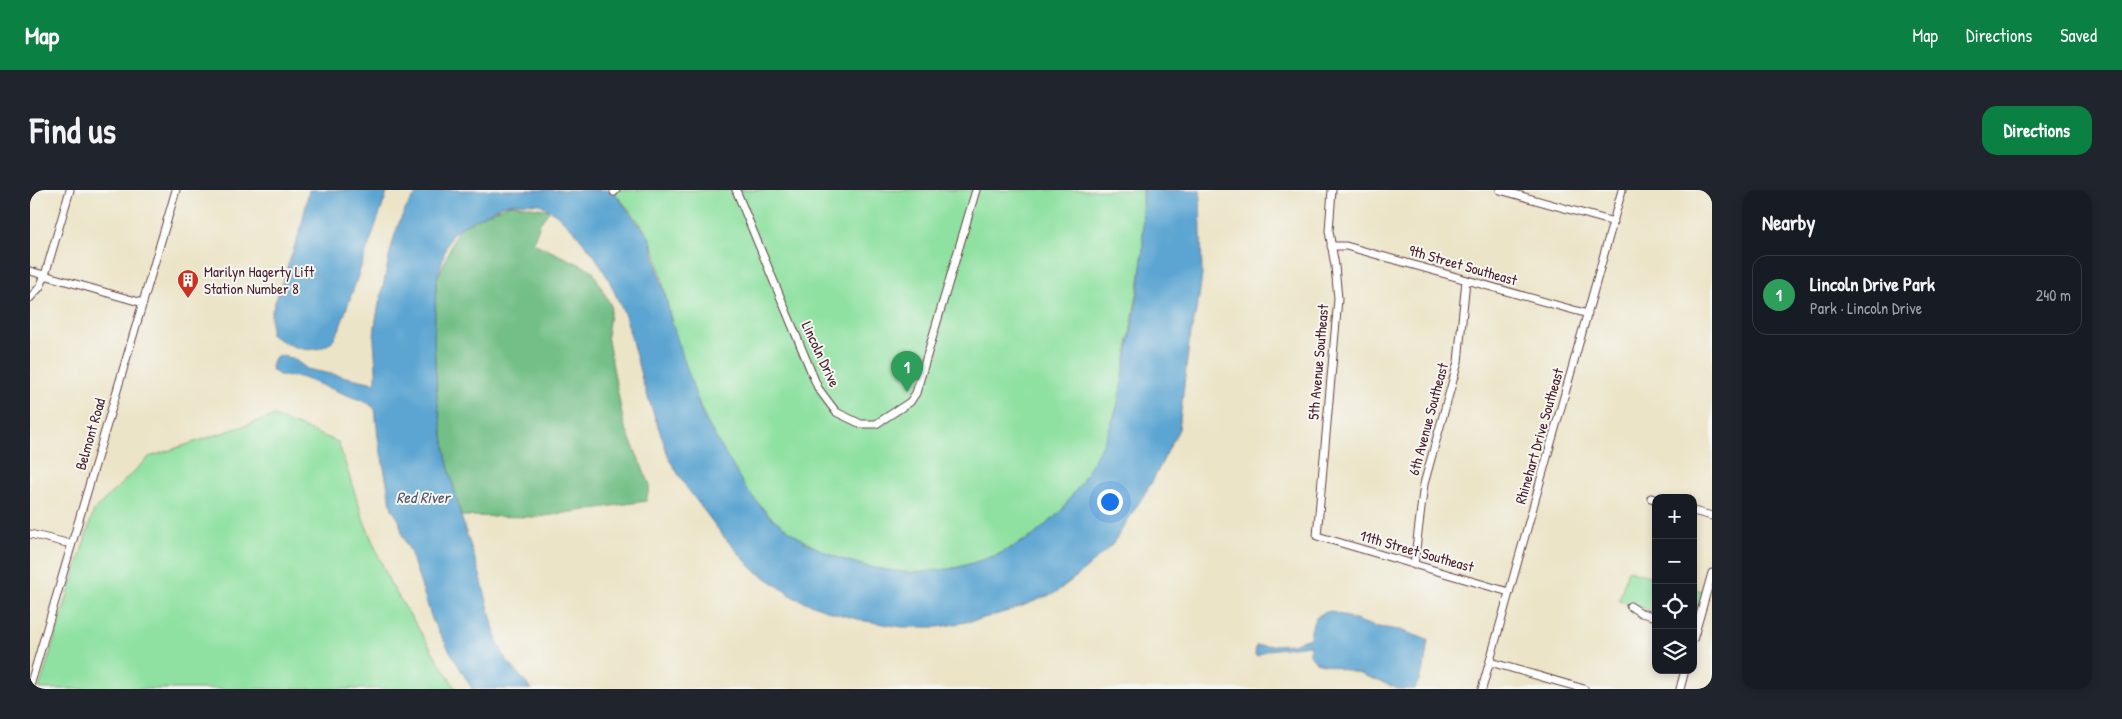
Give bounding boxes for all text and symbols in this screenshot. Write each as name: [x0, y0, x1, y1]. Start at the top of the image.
text: Map: [25, 19, 59, 51]
text: Map: [1913, 23, 1938, 48]
text: Directions: [1966, 23, 2032, 48]
text: Saved: [2060, 23, 2097, 48]
button: Directions: [1982, 106, 2092, 155]
text: Find us: [30, 107, 116, 154]
text: Nearby: [1762, 208, 1815, 237]
street label: 9th Street Southeast: [1406, 239, 1521, 291]
place label: Marilyn Hagerty Lift Station Number 8: [204, 261, 315, 299]
building icon: Marilyn Hagerty Lift Station Number 8: [176, 268, 200, 299]
text: Lincoln Drive Park: [1810, 271, 1935, 297]
text: 1: [1776, 284, 1782, 306]
text: 240 m: [2036, 284, 2071, 306]
text: Park · Lincoln Drive: [1810, 297, 1922, 319]
street label: 5th Avenue Southeast: [1302, 303, 1334, 421]
street label: Lincoln Drive: [797, 318, 845, 390]
pin: 1: [891, 351, 923, 392]
street label: 6th Avenue Southeast: [1403, 360, 1453, 478]
street label: Rhinehart Drive Southeast: [1510, 365, 1569, 506]
street label: Belmont Road: [70, 396, 110, 472]
water label: Red River: [396, 486, 452, 508]
your location: [1097, 489, 1123, 515]
map controls: [1652, 494, 1697, 674]
button: +: [1652, 494, 1697, 539]
street label: 11th Street Southeast: [1358, 525, 1477, 577]
button: −: [1652, 539, 1697, 584]
button: locate: [1652, 584, 1697, 629]
button: layers: [1652, 629, 1697, 674]

